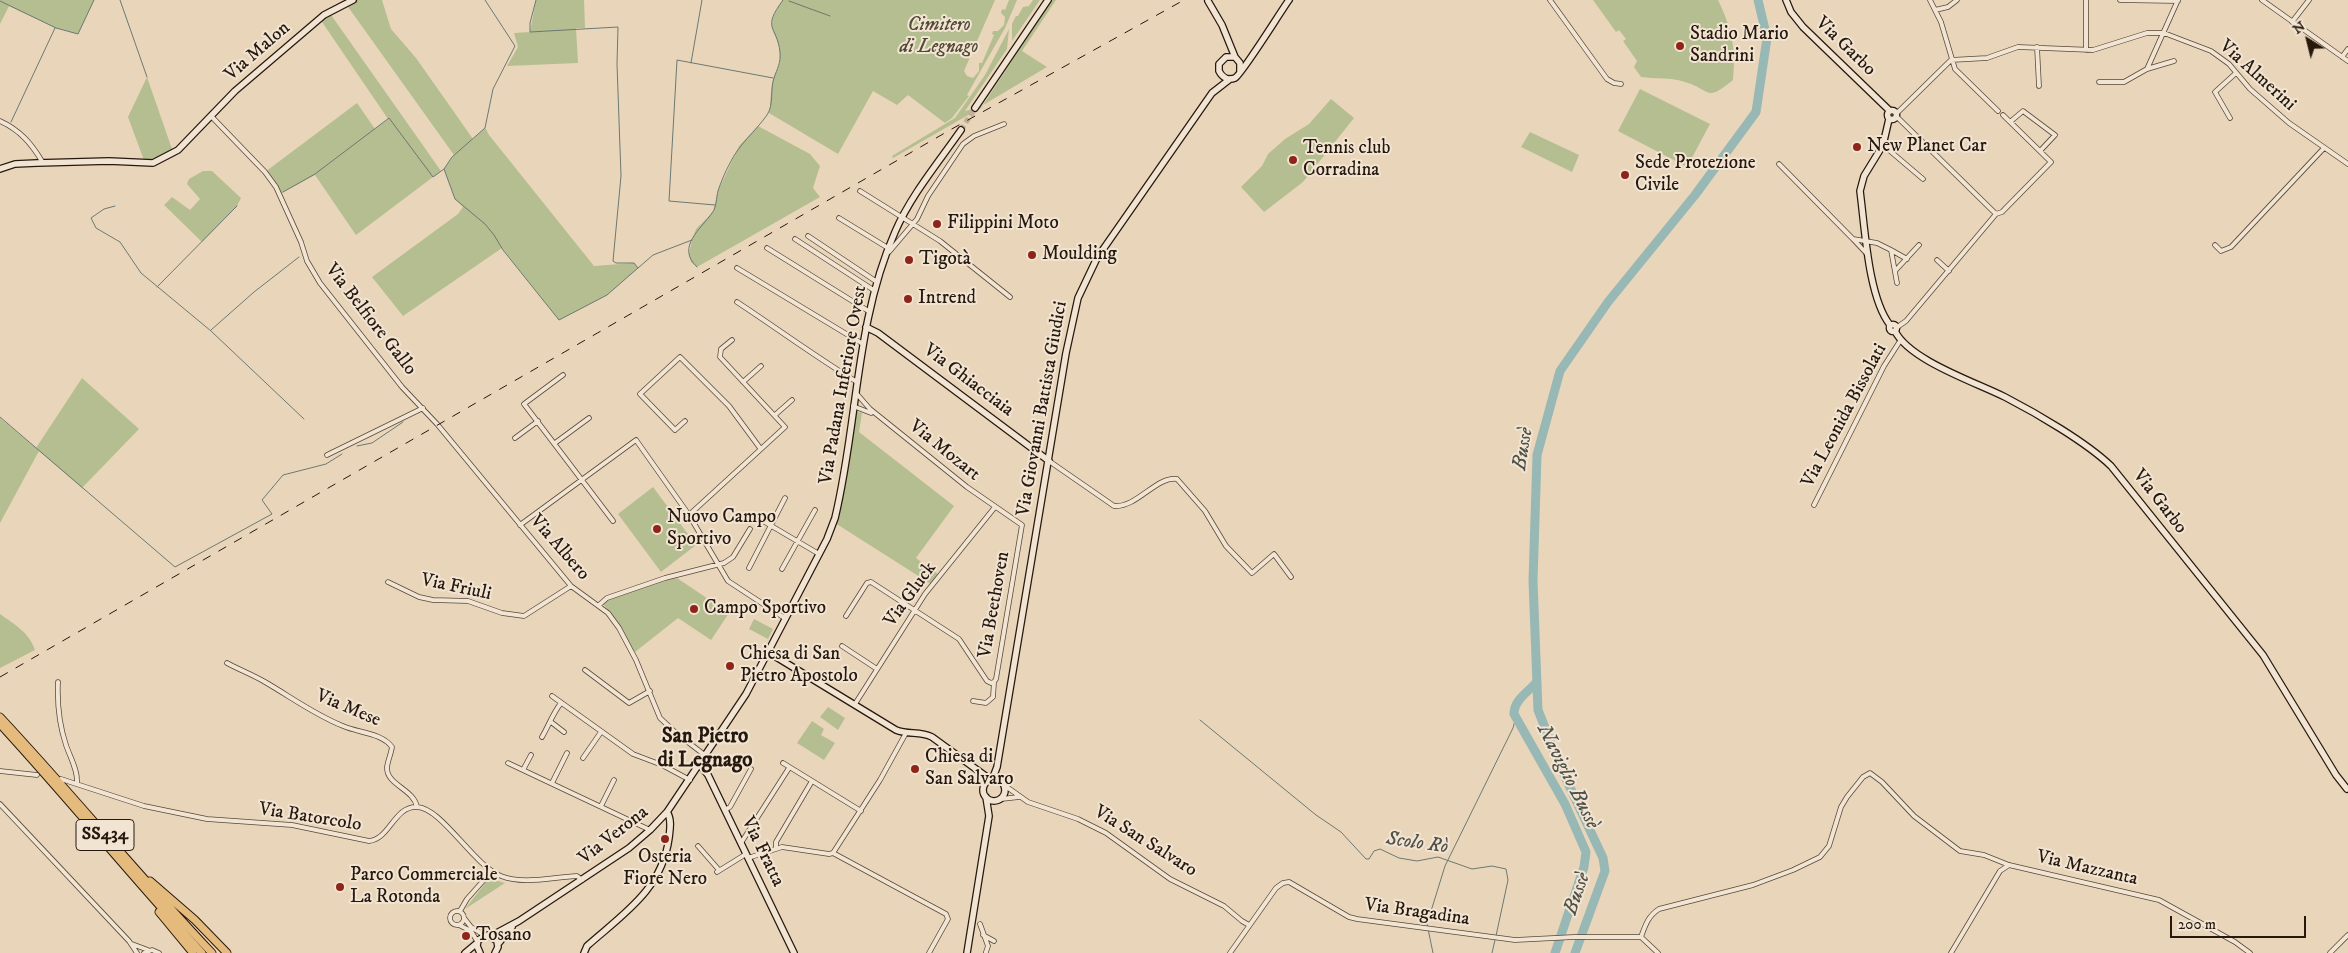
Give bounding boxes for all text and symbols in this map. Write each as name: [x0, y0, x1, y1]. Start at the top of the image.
street label: Via Garbo: [1810, 13, 1880, 81]
park label: Cimitero di Legnago: [900, 15, 978, 59]
north arrow: [2283, 15, 2333, 65]
street label: Via Malon: [221, 17, 295, 87]
text: N: [2289, 17, 2309, 39]
place label: Stadio Mario Sandrini: [1690, 24, 1788, 68]
street label: Via Almerini: [2214, 36, 2300, 116]
marker: Stadio Mario Sandrini: [1674, 40, 1686, 52]
place label: New Planet Car: [1867, 136, 1987, 158]
place label: Tennis club Corradina: [1303, 138, 1390, 182]
marker: New Planet Car: [1851, 141, 1863, 153]
place label: Sede Protezione Civile: [1635, 153, 1756, 197]
marker: Tennis club Corradina: [1287, 154, 1299, 166]
marker: Sede Protezione Civile: [1619, 169, 1631, 181]
place label: Filippini Moto: [947, 213, 1059, 235]
marker: Filippini Moto: [931, 218, 943, 230]
place label: Moulding: [1042, 244, 1117, 266]
place label: Tigotà: [919, 249, 971, 271]
marker: Moulding: [1026, 249, 1038, 261]
marker: Tigotà: [903, 254, 915, 266]
street label: Via Belfiore Gallo: [319, 260, 421, 380]
street label: Via Padana Inferiore Ovest: [815, 284, 873, 486]
place label: Intrend: [918, 288, 976, 310]
marker: Intrend: [902, 293, 914, 305]
street label: Via Giovanni Battista Giudici: [1013, 300, 1073, 518]
street label: Via Ghiacciaia: [918, 340, 1018, 422]
street label: Via Leonida Bissolati: [1797, 340, 1893, 492]
street label: Via Mozart: [904, 415, 984, 487]
water label: Bussè: [1508, 426, 1540, 472]
street label: Via Garbo: [2127, 465, 2191, 539]
place label: Nuovo Campo Sportivo: [667, 507, 776, 551]
street label: Via Albero: [524, 510, 594, 586]
marker: Nuovo Campo Sportivo: [651, 523, 663, 535]
street label: Via Beethoven: [974, 550, 1016, 660]
street label: Via Gluck: [880, 558, 942, 632]
street label: Via Friuli: [419, 569, 493, 607]
place label: Campo Sportivo: [704, 598, 826, 620]
marker: Campo Sportivo: [688, 603, 700, 615]
place label: Chiesa di San Pietro Apostolo: [740, 644, 858, 688]
marker: Chiesa di San Pietro Apostolo: [724, 660, 736, 672]
street label: Via Mese: [312, 685, 384, 733]
water label: Naviglio Bussè: [1530, 721, 1604, 833]
district label: San Pietro di Legnago: [658, 725, 752, 775]
place label: Chiesa di San Salvaro: [925, 747, 1013, 791]
marker: Chiesa di San Salvaro: [909, 763, 921, 775]
street label: Via Batorcolo: [257, 799, 363, 837]
street label: Via San Salvaro: [1089, 801, 1201, 883]
street label: Via Verona: [575, 802, 653, 870]
street label: Via Fratta: [735, 813, 789, 891]
road number: SS434: [76, 820, 134, 850]
water label: Scolo Rò: [1384, 828, 1450, 860]
marker: Osteria Fiore Nero: [659, 833, 671, 845]
street label: Via Mazzanta: [2034, 846, 2140, 892]
place label: Osteria Fiore Nero: [623, 847, 707, 891]
place label: Parco Commerciale La Rotonda: [350, 865, 498, 909]
water label: Bussè: [1559, 870, 1597, 918]
marker: Parco Commerciale La Rotonda: [334, 881, 346, 893]
street label: Via Bragadina: [1363, 894, 1471, 932]
scale bar: [2173, 906, 2309, 938]
text: 200 m: [2178, 915, 2216, 934]
place label: Tosano: [476, 925, 531, 947]
marker: Tosano: [460, 930, 472, 942]

